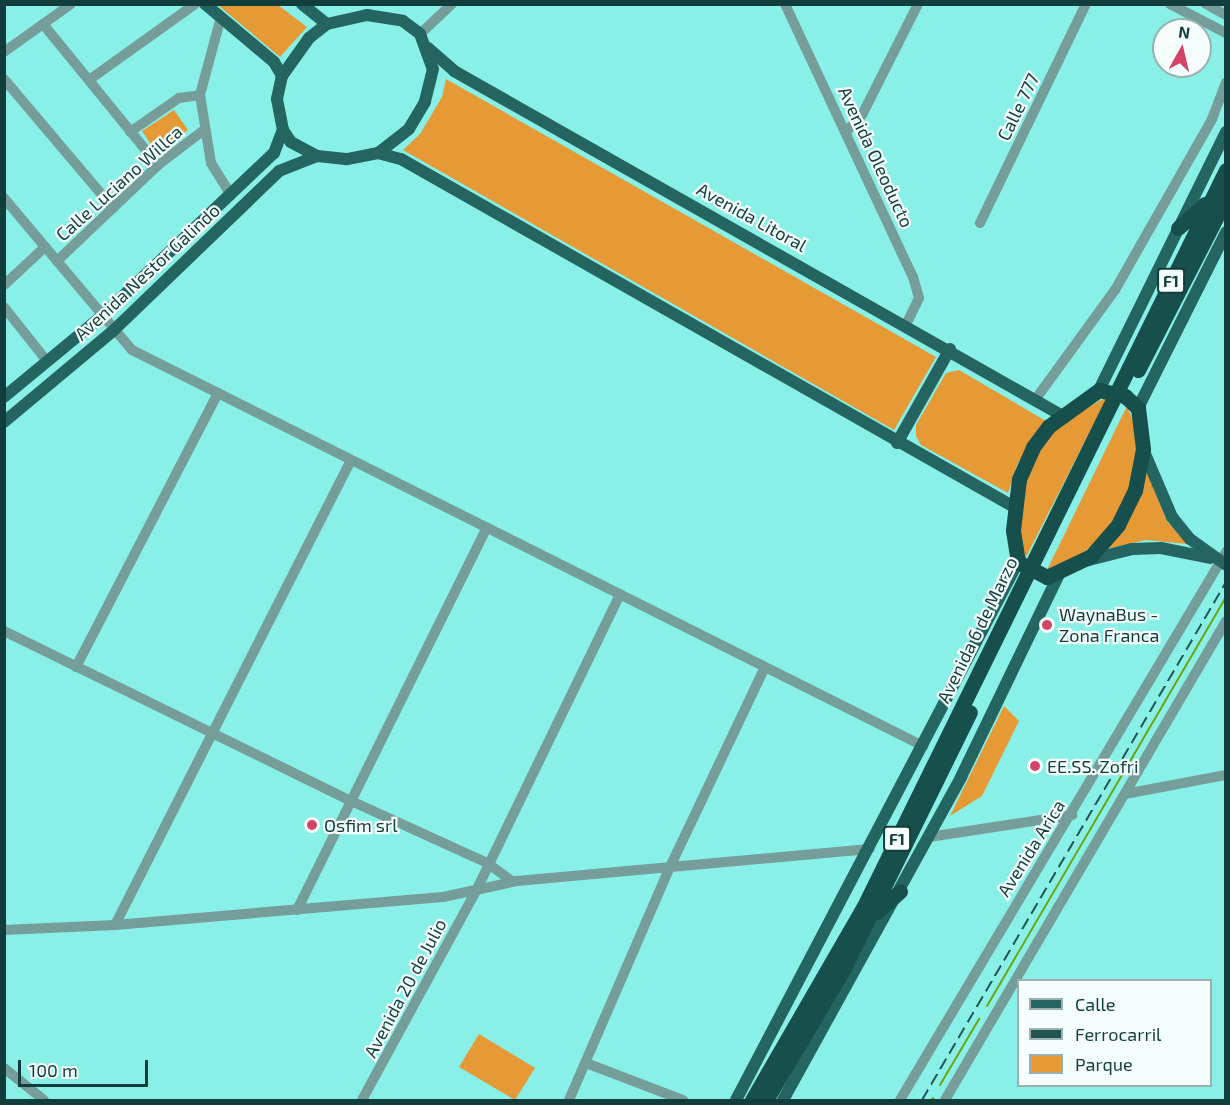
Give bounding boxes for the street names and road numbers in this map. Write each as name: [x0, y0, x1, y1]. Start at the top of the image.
street label: Calle 777: [992, 70, 1044, 144]
street label: Avenida Oleoducto: [834, 83, 918, 231]
street label: Calle Luciano Willca: [51, 121, 187, 245]
street label: Avenida Litoral: [693, 178, 811, 256]
street label: Avenida Nestor Galindo: [70, 199, 224, 345]
road number: F1: [1156, 268, 1186, 294]
street label: Avenida 6 de Marzo: [932, 554, 1022, 706]
street label: Avenida Arica: [993, 795, 1069, 901]
road number: F1: [882, 826, 912, 852]
street label: Avenida 20 de Julio: [359, 915, 451, 1061]

